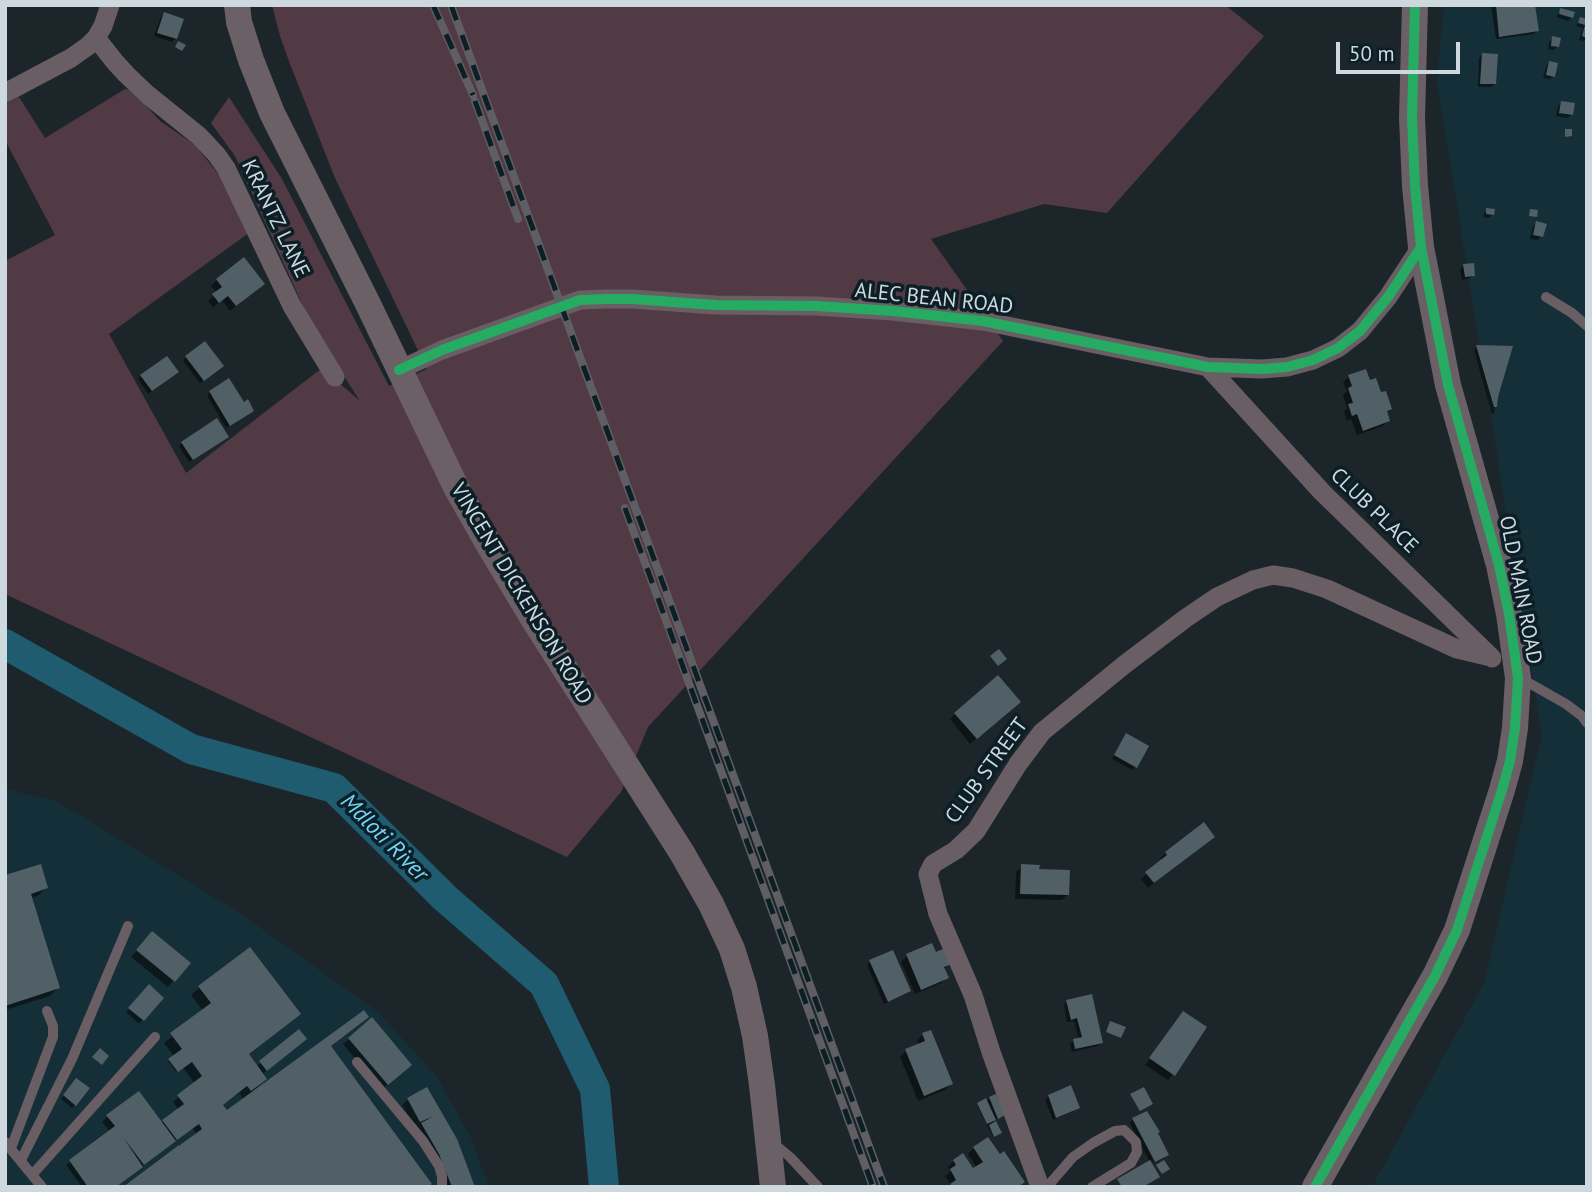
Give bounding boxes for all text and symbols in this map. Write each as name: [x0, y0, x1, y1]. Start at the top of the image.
scale bar: [1340, 28, 1464, 72]
text: 50 m: [1349, 40, 1395, 67]
street label: KRANTZ LANE: [236, 156, 314, 282]
street label: ALEC BEAN ROAD: [854, 278, 1014, 320]
street label: CLUB PLACE: [1325, 463, 1423, 559]
street label: VINCENT DICKENSON ROAD: [445, 479, 597, 709]
street label: OLD MAIN ROAD: [1493, 514, 1547, 666]
street label: CLUB STREET: [940, 713, 1034, 829]
water label: Mdloti River: [334, 788, 434, 888]

